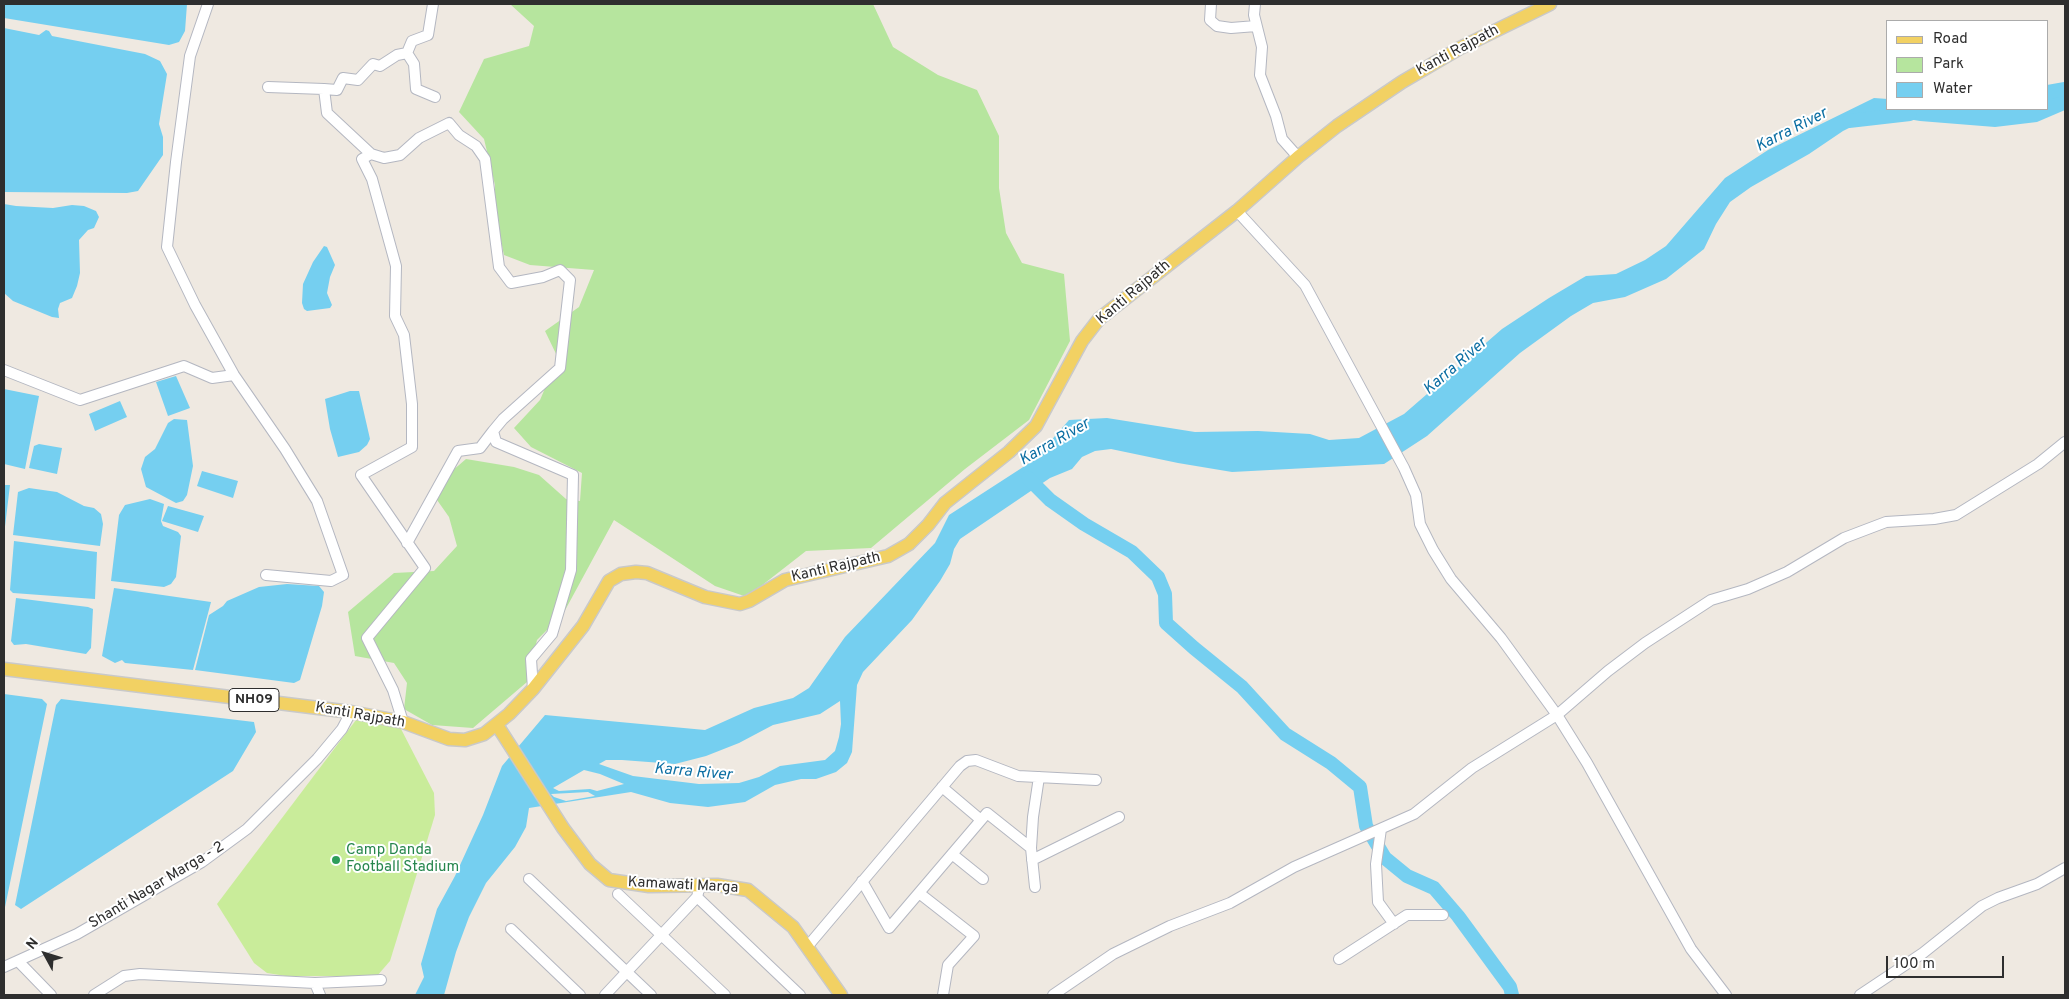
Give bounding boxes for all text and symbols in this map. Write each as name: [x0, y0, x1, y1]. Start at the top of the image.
legend: [1886, 20, 2049, 110]
street label: Kanti Rajpath: [1414, 22, 1502, 80]
text: Road: [1933, 30, 1968, 49]
text: Park: [1933, 55, 1964, 74]
text: Water: [1933, 80, 1972, 99]
water label: Karra River: [1753, 105, 1831, 157]
street label: Kanti Rajpath: [1093, 257, 1175, 329]
water label: Karra River: [1420, 334, 1492, 400]
water label: Karra River: [1016, 415, 1094, 471]
street label: Kanti Rajpath: [790, 549, 882, 587]
road number: NH09: [229, 688, 279, 712]
street label: Kanti Rajpath: [314, 699, 406, 733]
water label: Karra River: [653, 760, 733, 786]
street label: Shanti Nagar Marga - 2: [86, 838, 228, 934]
place label: Camp Danda Football Stadium: [346, 842, 459, 877]
marker: Camp Danda Football Stadium: [330, 854, 342, 866]
street label: Kamawati Marga: [627, 874, 739, 898]
north arrow: [20, 929, 70, 979]
text: N: [23, 935, 43, 954]
scale bar: [1889, 946, 2006, 978]
text: 100 m: [1894, 955, 1935, 974]

